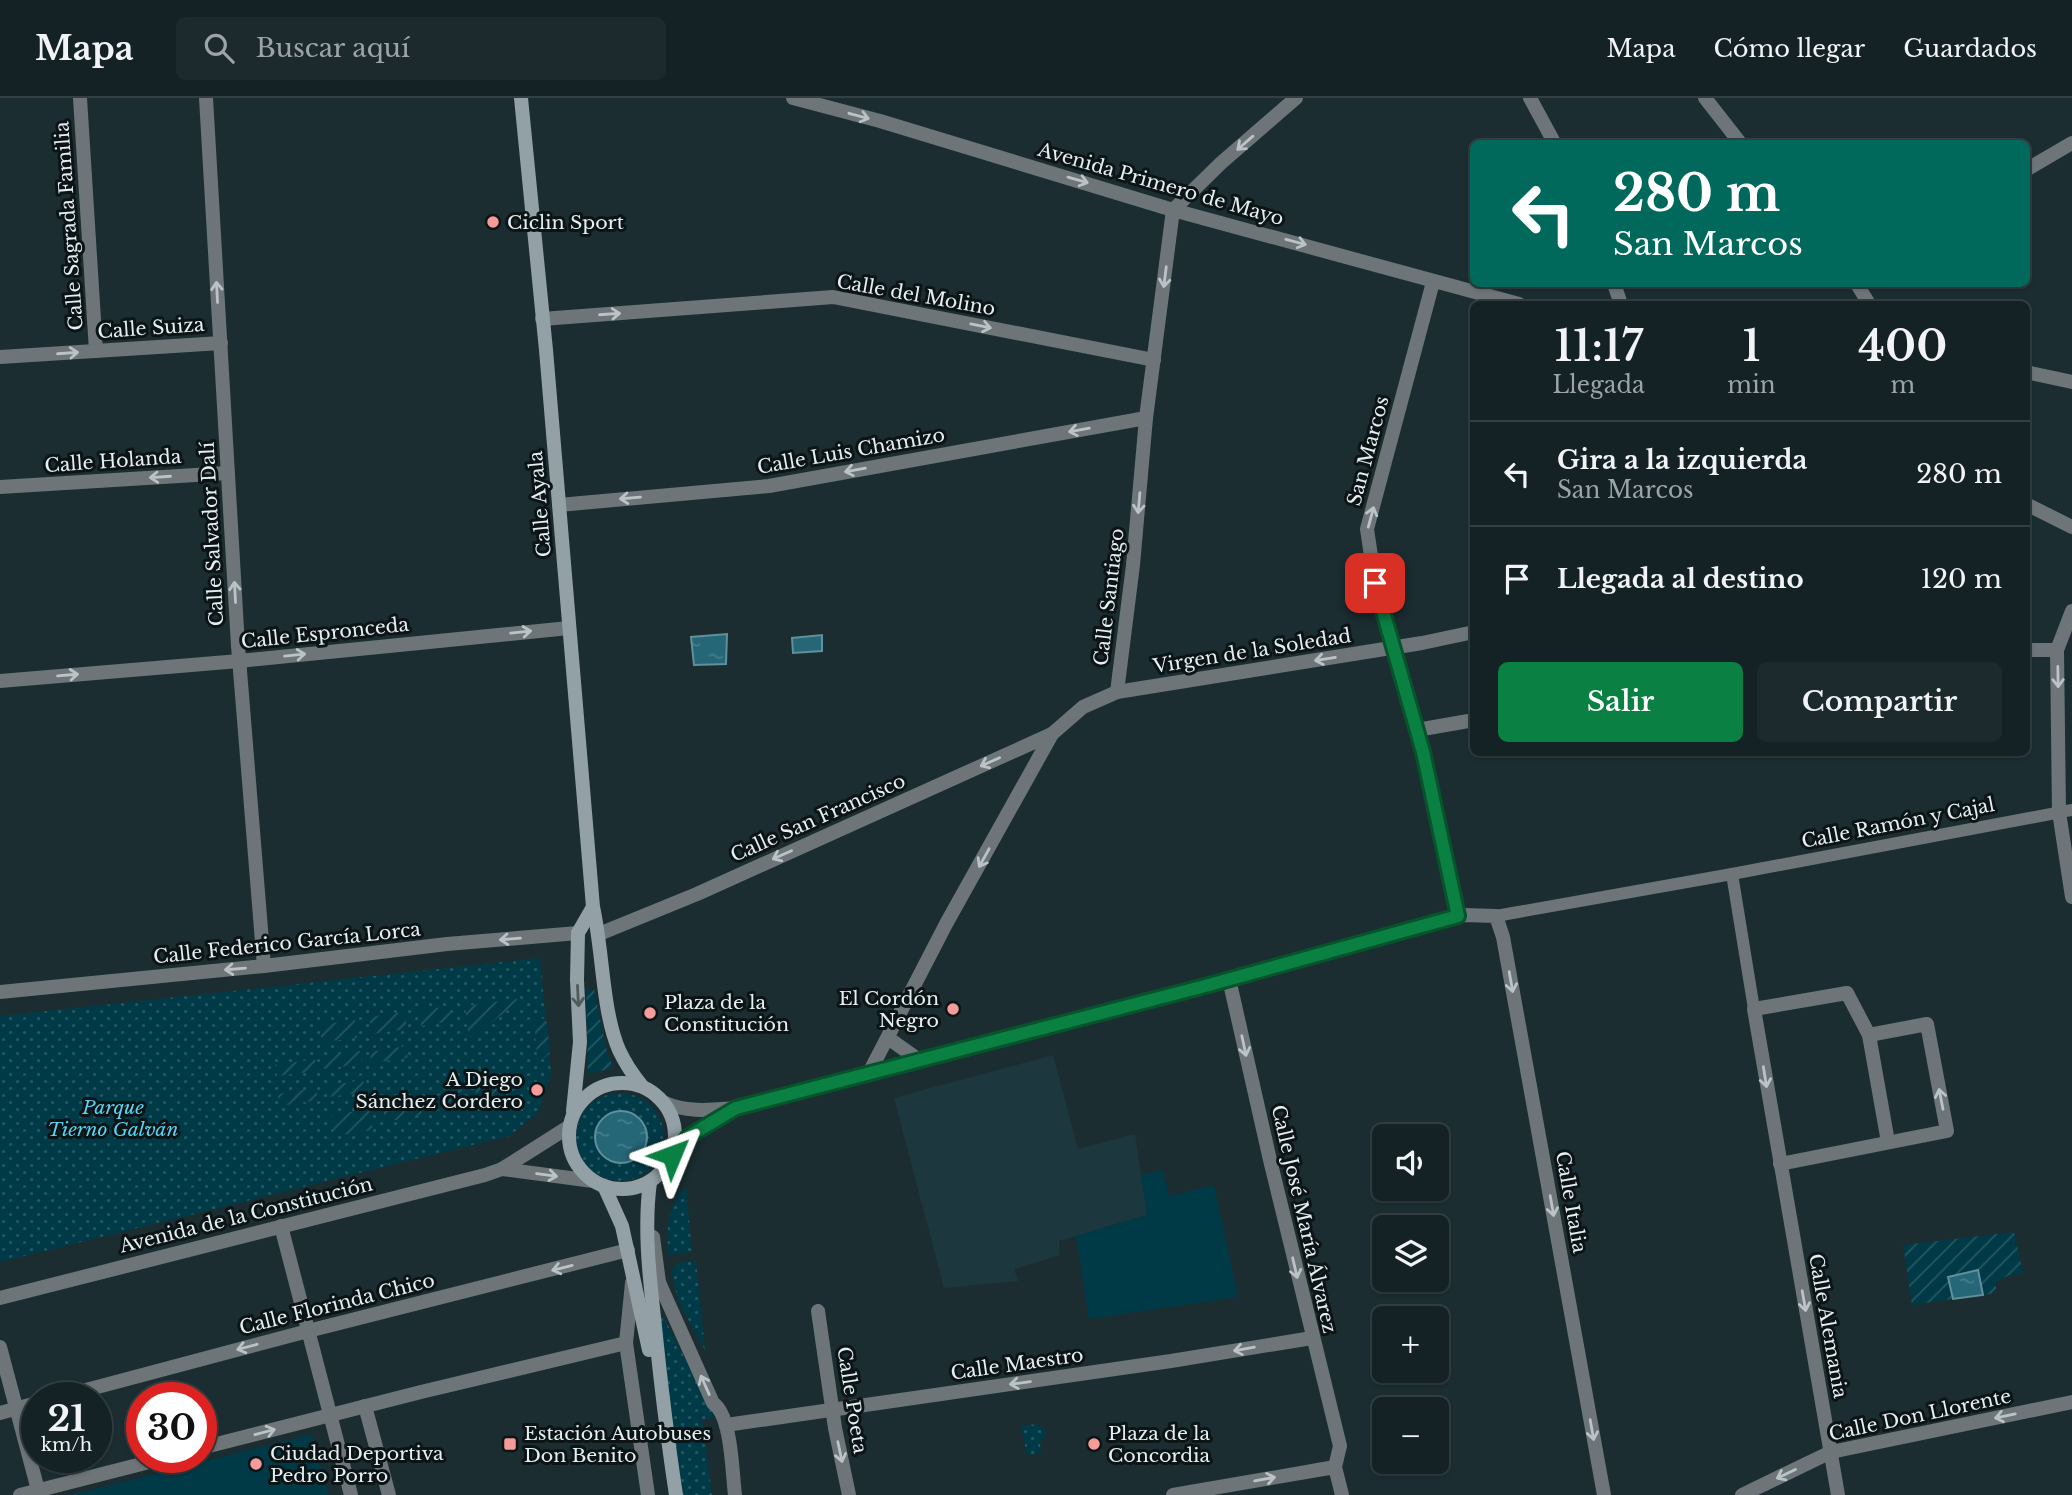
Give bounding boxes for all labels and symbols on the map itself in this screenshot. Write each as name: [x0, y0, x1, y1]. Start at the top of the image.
one-way arrow: [847, 110, 870, 123]
street label: Calle Sagrada Familia: [50, 120, 88, 331]
one-way arrow: [1236, 135, 1254, 151]
street label: Avenida Primero de Mayo: [1035, 138, 1287, 230]
one-way arrow: [1066, 174, 1088, 187]
place label: Ciclin Sport: [507, 211, 625, 234]
marker: Ciclin Sport: [485, 214, 501, 230]
one-way arrow: [1285, 237, 1307, 250]
one-way arrow: [1158, 266, 1171, 288]
street label: Calle del Molino: [835, 270, 997, 320]
one-way arrow: [211, 281, 224, 304]
one-way arrow: [599, 307, 621, 320]
street label: Calle Suiza: [97, 313, 206, 343]
one-way arrow: [969, 319, 992, 333]
one-way arrow: [56, 346, 79, 359]
street label: San Marcos: [1342, 394, 1394, 508]
street label: Calle Luis Chamizo: [755, 423, 947, 479]
one-way arrow: [1068, 424, 1091, 437]
street label: Calle Salvador Dalí: [196, 441, 228, 627]
street label: Calle Holanda: [44, 445, 183, 477]
street label: Calle Ayala: [524, 450, 556, 558]
one-way arrow: [844, 464, 867, 477]
one-way arrow: [149, 471, 172, 484]
one-way arrow: [619, 492, 642, 505]
one-way arrow: [1132, 492, 1145, 514]
one-way arrow: [1365, 506, 1378, 528]
street label: Calle Santiago: [1089, 527, 1129, 667]
pin: [1345, 553, 1405, 613]
one-way arrow: [228, 581, 241, 604]
street label: Calle Espronceda: [240, 613, 410, 653]
street label: Virgen de la Soledad: [1150, 624, 1353, 678]
one-way arrow: [509, 626, 532, 639]
one-way arrow: [283, 648, 305, 661]
one-way arrow: [1314, 652, 1337, 665]
one-way arrow: [2051, 665, 2065, 688]
one-way arrow: [56, 668, 79, 681]
one-way arrow: [980, 756, 1001, 769]
street label: Calle San Francisco: [727, 769, 909, 867]
street label: Calle Ramón y Cajal: [1800, 793, 1996, 853]
one-way arrow: [977, 847, 990, 868]
one-way arrow: [772, 849, 793, 862]
street label: Calle Federico García Lorca: [152, 917, 422, 968]
one-way arrow: [499, 933, 522, 946]
one-way arrow: [225, 963, 247, 976]
one-way arrow: [1505, 970, 1519, 993]
one-way arrow: [571, 984, 584, 1007]
place label: El Cordón Negro: [839, 987, 939, 1032]
place label: Plaza de la Constitución: [664, 991, 789, 1036]
marker: El Cordón Negro: [945, 1001, 961, 1017]
marker: Plaza de la Constitución: [642, 1005, 658, 1021]
one-way arrow: [1238, 1034, 1252, 1057]
one-way arrow: [1759, 1065, 1772, 1087]
place label: A Diego Sánchez Cordero: [355, 1068, 523, 1113]
marker: A Diego Sánchez Cordero: [529, 1082, 545, 1098]
one-way arrow: [1934, 1088, 1947, 1111]
park label: Parque Tierno Galván: [48, 1096, 178, 1141]
street label: Calle José María Álvarez: [1267, 1103, 1341, 1335]
position arrow: [635, 1118, 709, 1192]
street label: Calle Italia: [1551, 1149, 1591, 1255]
one-way arrow: [536, 1169, 558, 1182]
street label: Avenida de la Constitución: [116, 1172, 375, 1258]
one-way arrow: [1546, 1194, 1559, 1217]
street label: Calle Alemania: [1804, 1252, 1852, 1401]
one-way arrow: [1289, 1256, 1302, 1279]
one-way arrow: [551, 1262, 574, 1275]
street label: Calle Florinda Chico: [237, 1269, 437, 1339]
one-way arrow: [1798, 1289, 1811, 1312]
one-way arrow: [236, 1341, 258, 1354]
street label: Calle Maestro: [949, 1343, 1085, 1385]
one-way arrow: [1234, 1343, 1256, 1356]
street label: Calle Poeta: [832, 1345, 872, 1456]
one-way arrow: [698, 1374, 711, 1396]
one-way arrow: [1009, 1377, 1031, 1390]
speed limit sign: 30: [126, 1382, 217, 1473]
street label: Calle Don Llorente: [1827, 1384, 2013, 1446]
one-way arrow: [1994, 1410, 2017, 1424]
one-way arrow: [1586, 1418, 1600, 1441]
place label: Estación Autobuses Don Benito: [524, 1422, 711, 1467]
place label: Plaza de la Concordia: [1108, 1422, 1211, 1467]
one-way arrow: [253, 1425, 276, 1438]
marker: Estación Autobuses Don Benito: [502, 1436, 518, 1452]
marker: Plaza de la Concordia: [1086, 1436, 1102, 1452]
one-way arrow: [834, 1440, 848, 1463]
place label: Ciudad Deportiva Pedro Porro: [270, 1442, 444, 1487]
marker: Ciudad Deportiva Pedro Porro: [248, 1456, 264, 1472]
one-way arrow: [1776, 1467, 1797, 1481]
one-way arrow: [1253, 1472, 1276, 1485]

